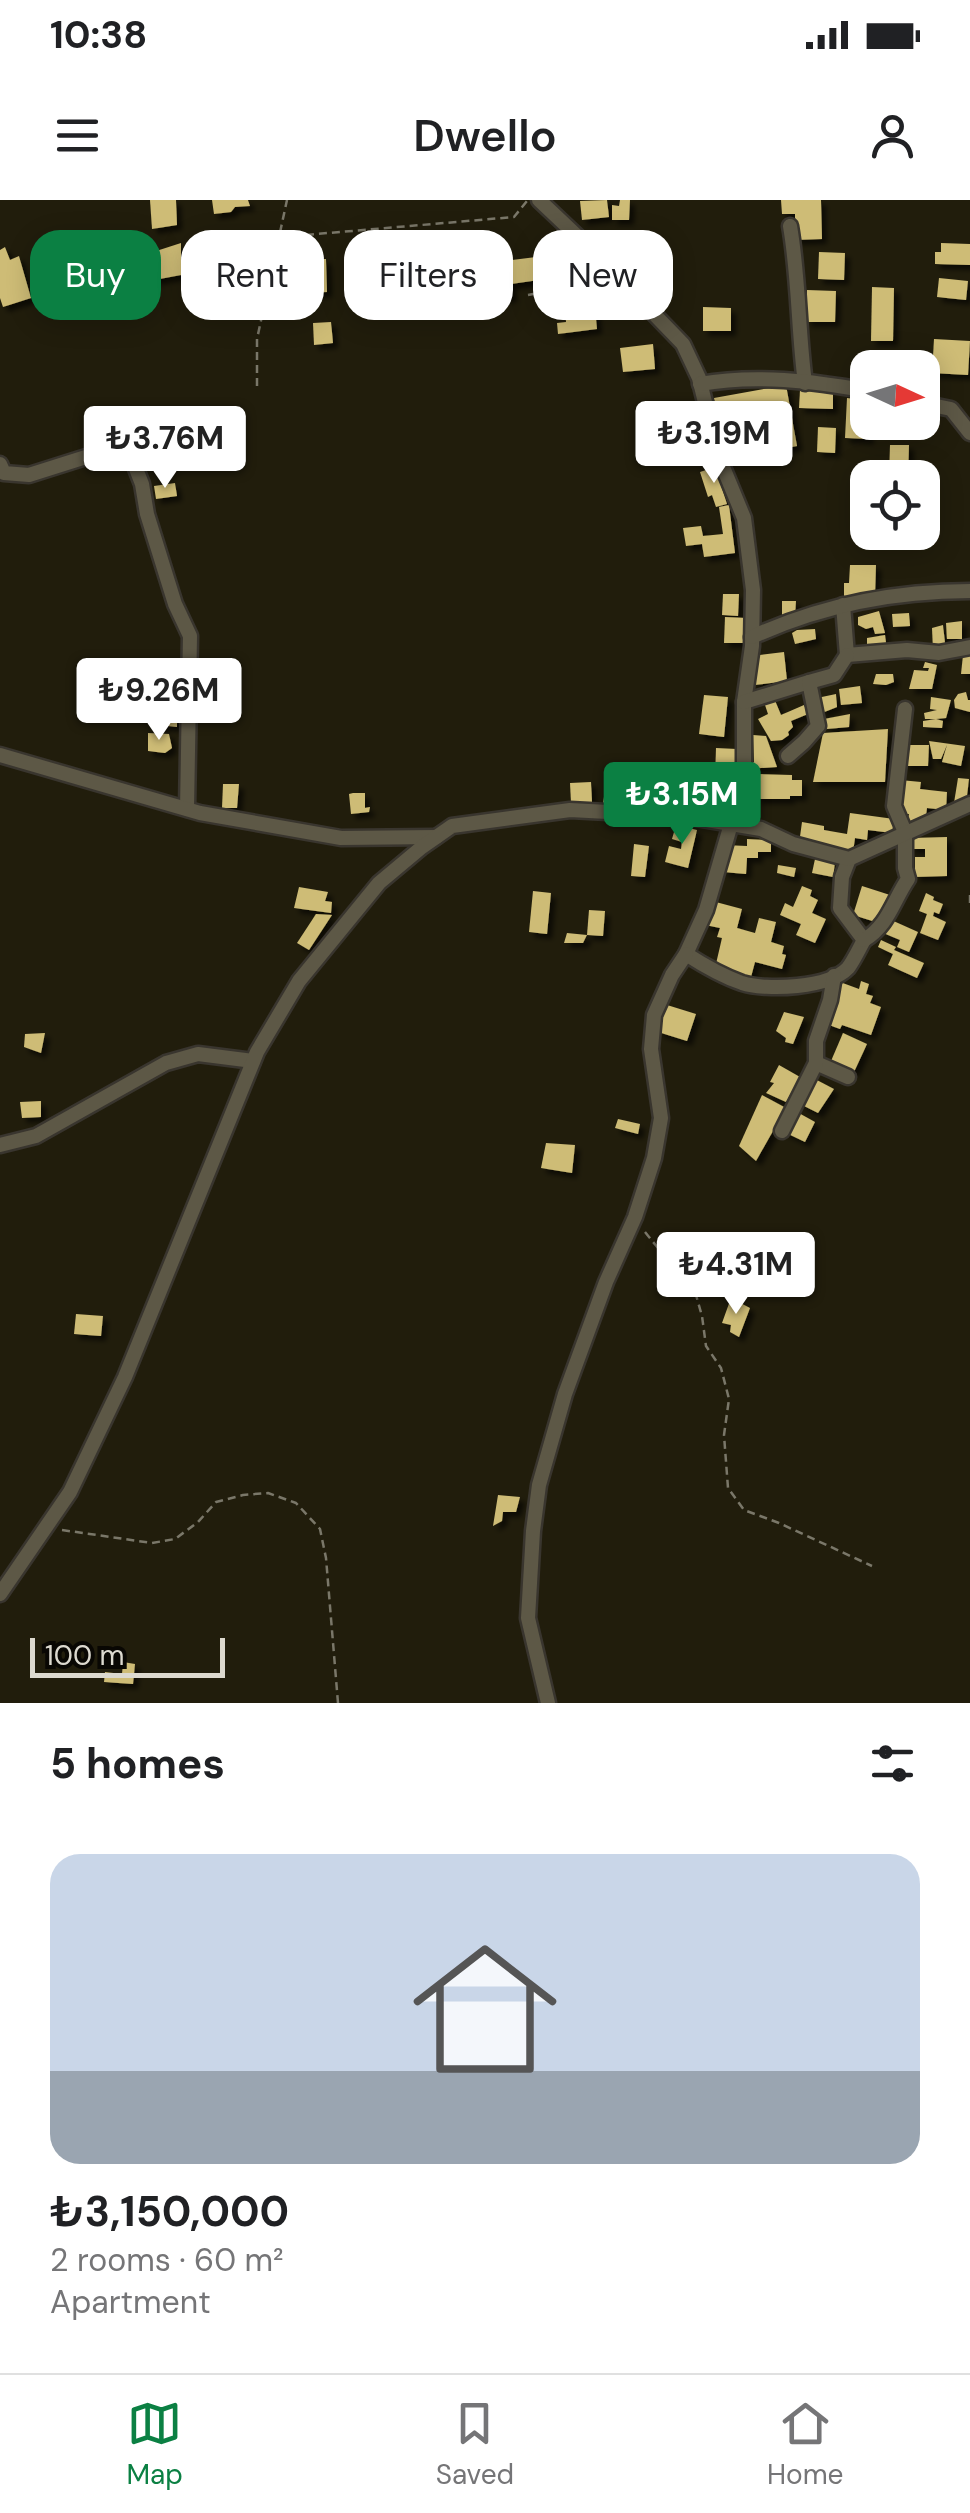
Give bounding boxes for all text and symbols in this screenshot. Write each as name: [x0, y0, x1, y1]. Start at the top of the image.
text: 10:38: [50, 10, 147, 60]
text: Dwello: [413, 106, 557, 165]
icon: menu: [50, 108, 105, 163]
icon: person: [865, 108, 920, 163]
chip: Buy: [30, 230, 161, 320]
chip: Rent: [181, 230, 324, 320]
chip: Filters: [344, 230, 513, 320]
chip: New: [533, 230, 673, 320]
north arrow: [850, 350, 940, 440]
map controls: [850, 350, 940, 550]
pin: ₺3.19M: [633, 401, 795, 486]
pin: ₺3.76M: [84, 406, 246, 491]
text: ₺3.19M: [657, 412, 771, 454]
text: ₺3.76M: [106, 417, 224, 459]
button: locate: [850, 460, 940, 550]
pin: ₺9.26M: [78, 658, 240, 743]
text: ₺9.26M: [99, 669, 219, 711]
pin: ₺3.15M: [601, 762, 763, 847]
text: ₺3.15M: [626, 773, 738, 815]
pin: ₺4.31M: [655, 1232, 817, 1317]
text: ₺4.31M: [679, 1243, 793, 1285]
scale bar: [30, 1633, 225, 1678]
text: 100 m: [45, 1637, 124, 1674]
text: 5 homes: [50, 1736, 225, 1791]
icon: filters: [865, 1736, 920, 1791]
icon: home: [395, 1919, 575, 2099]
text: ₺3,150,000: [50, 2184, 289, 2239]
text: 2 rooms · 60 m²: [50, 2239, 284, 2281]
text: Apartment: [50, 2281, 211, 2323]
tab: Map: [126, 2396, 183, 2493]
tab: Saved: [436, 2396, 514, 2493]
tab: Home: [767, 2396, 844, 2493]

